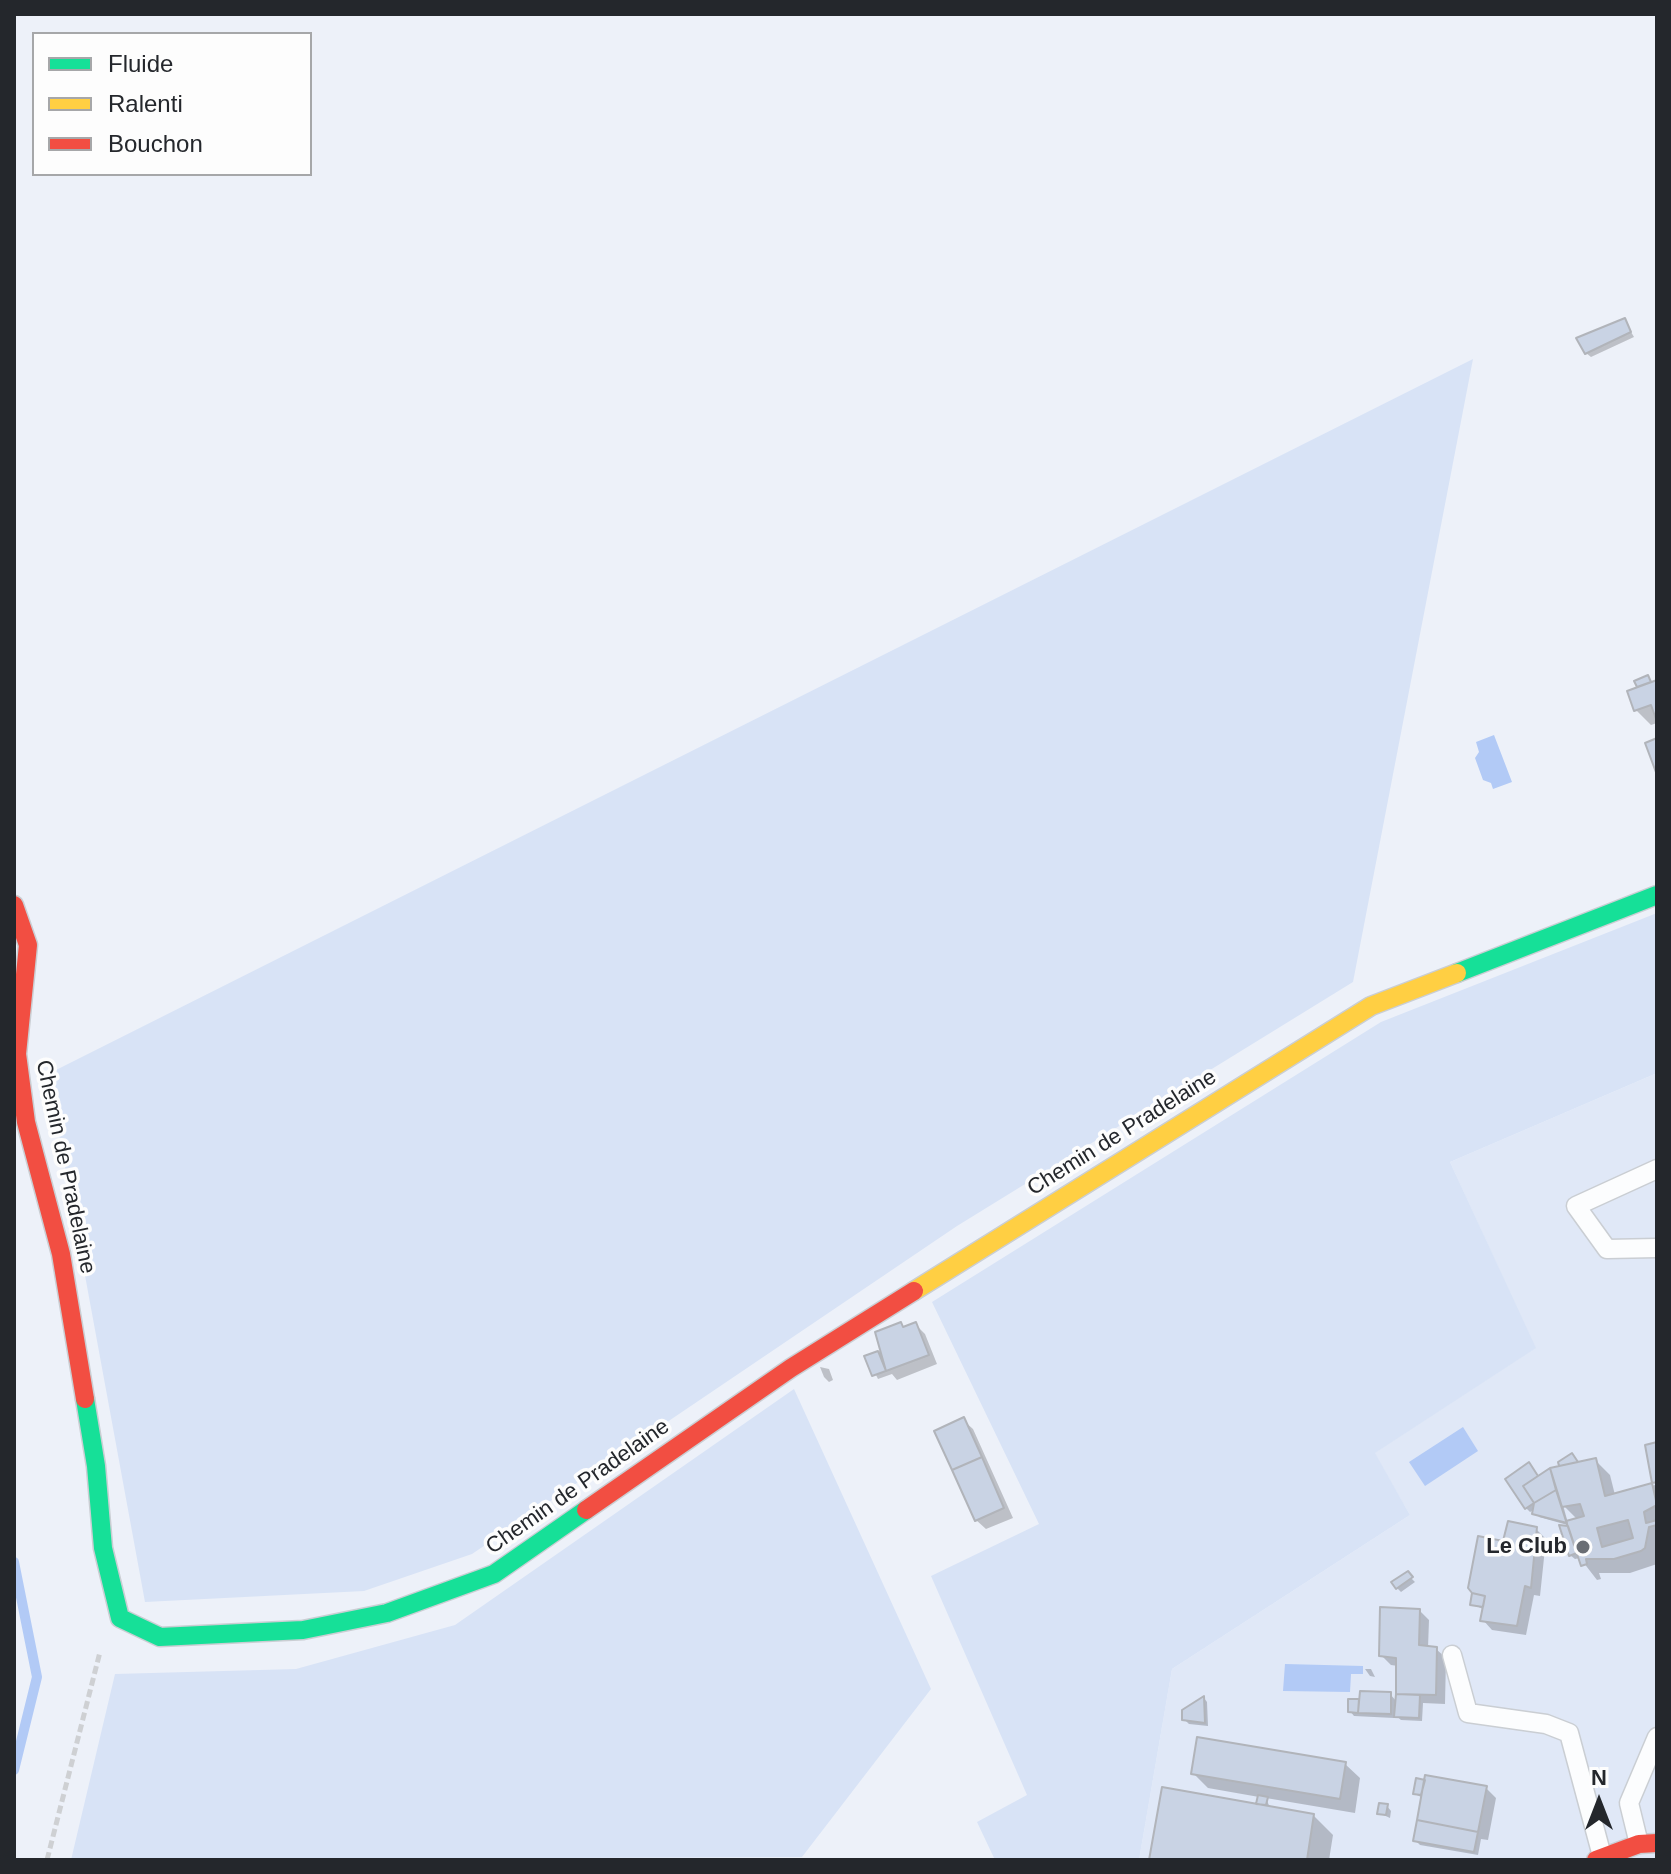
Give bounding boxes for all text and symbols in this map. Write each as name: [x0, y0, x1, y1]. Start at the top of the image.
legend: [32, 32, 312, 176]
text: Fluide: [108, 50, 173, 77]
text: Ralenti: [108, 90, 183, 117]
text: Bouchon: [108, 130, 203, 157]
street label: Chemin de Pradelaine: [29, 1058, 101, 1276]
street label: Chemin de Pradelaine: [1023, 1064, 1221, 1202]
street label: Chemin de Pradelaine: [481, 1414, 675, 1560]
place label: Le Club: [1486, 1534, 1567, 1560]
marker: Le Club: [1574, 1538, 1592, 1556]
north arrow: [1559, 1762, 1639, 1842]
text: N: [1591, 1765, 1607, 1790]

